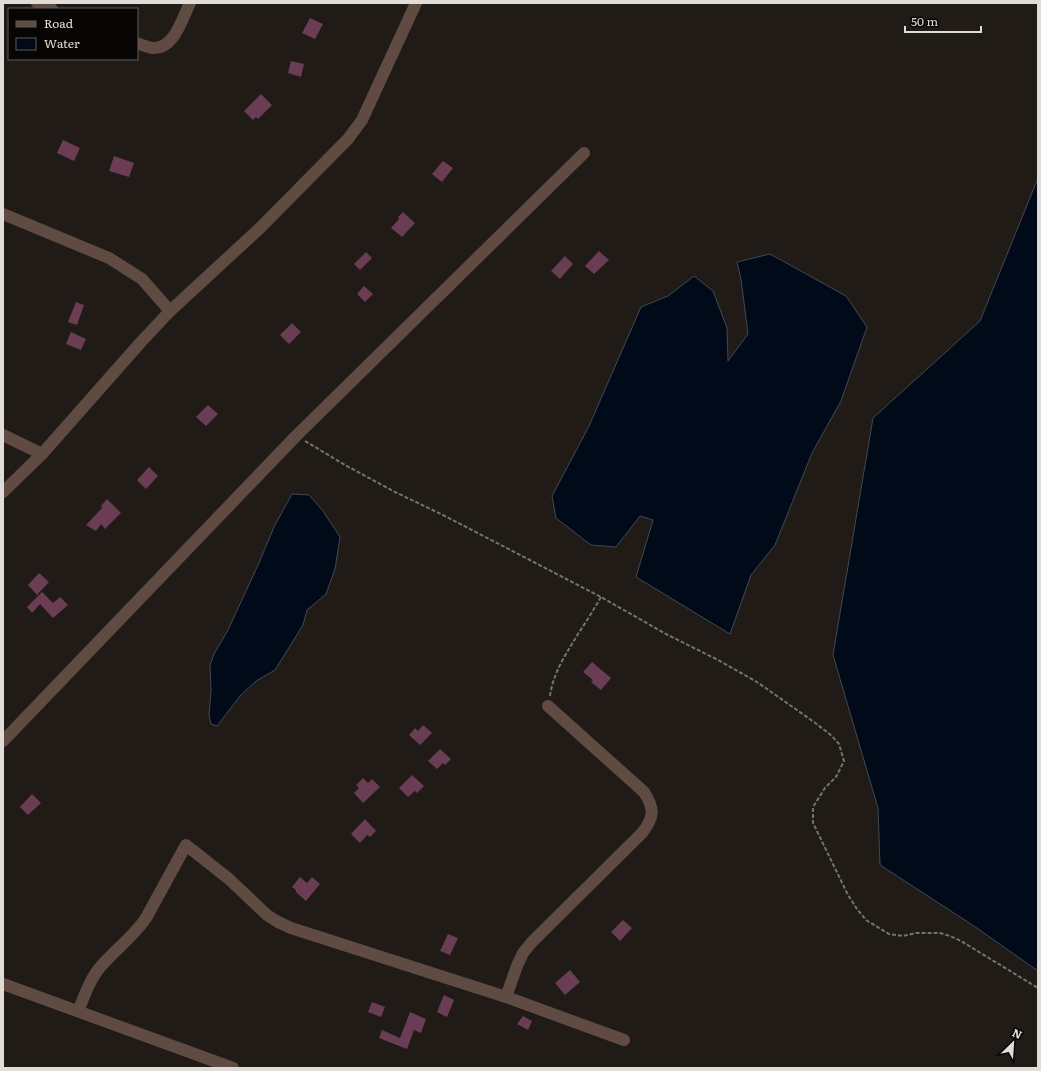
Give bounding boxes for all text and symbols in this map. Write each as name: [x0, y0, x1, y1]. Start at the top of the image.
legend: [8, 8, 138, 60]
scale bar: [905, 8, 981, 34]
text: 50 m: [911, 12, 938, 30]
text: Road: [44, 14, 74, 32]
text: Water: [44, 34, 80, 52]
north arrow: [993, 1023, 1033, 1063]
text: N: [1010, 1024, 1025, 1042]

